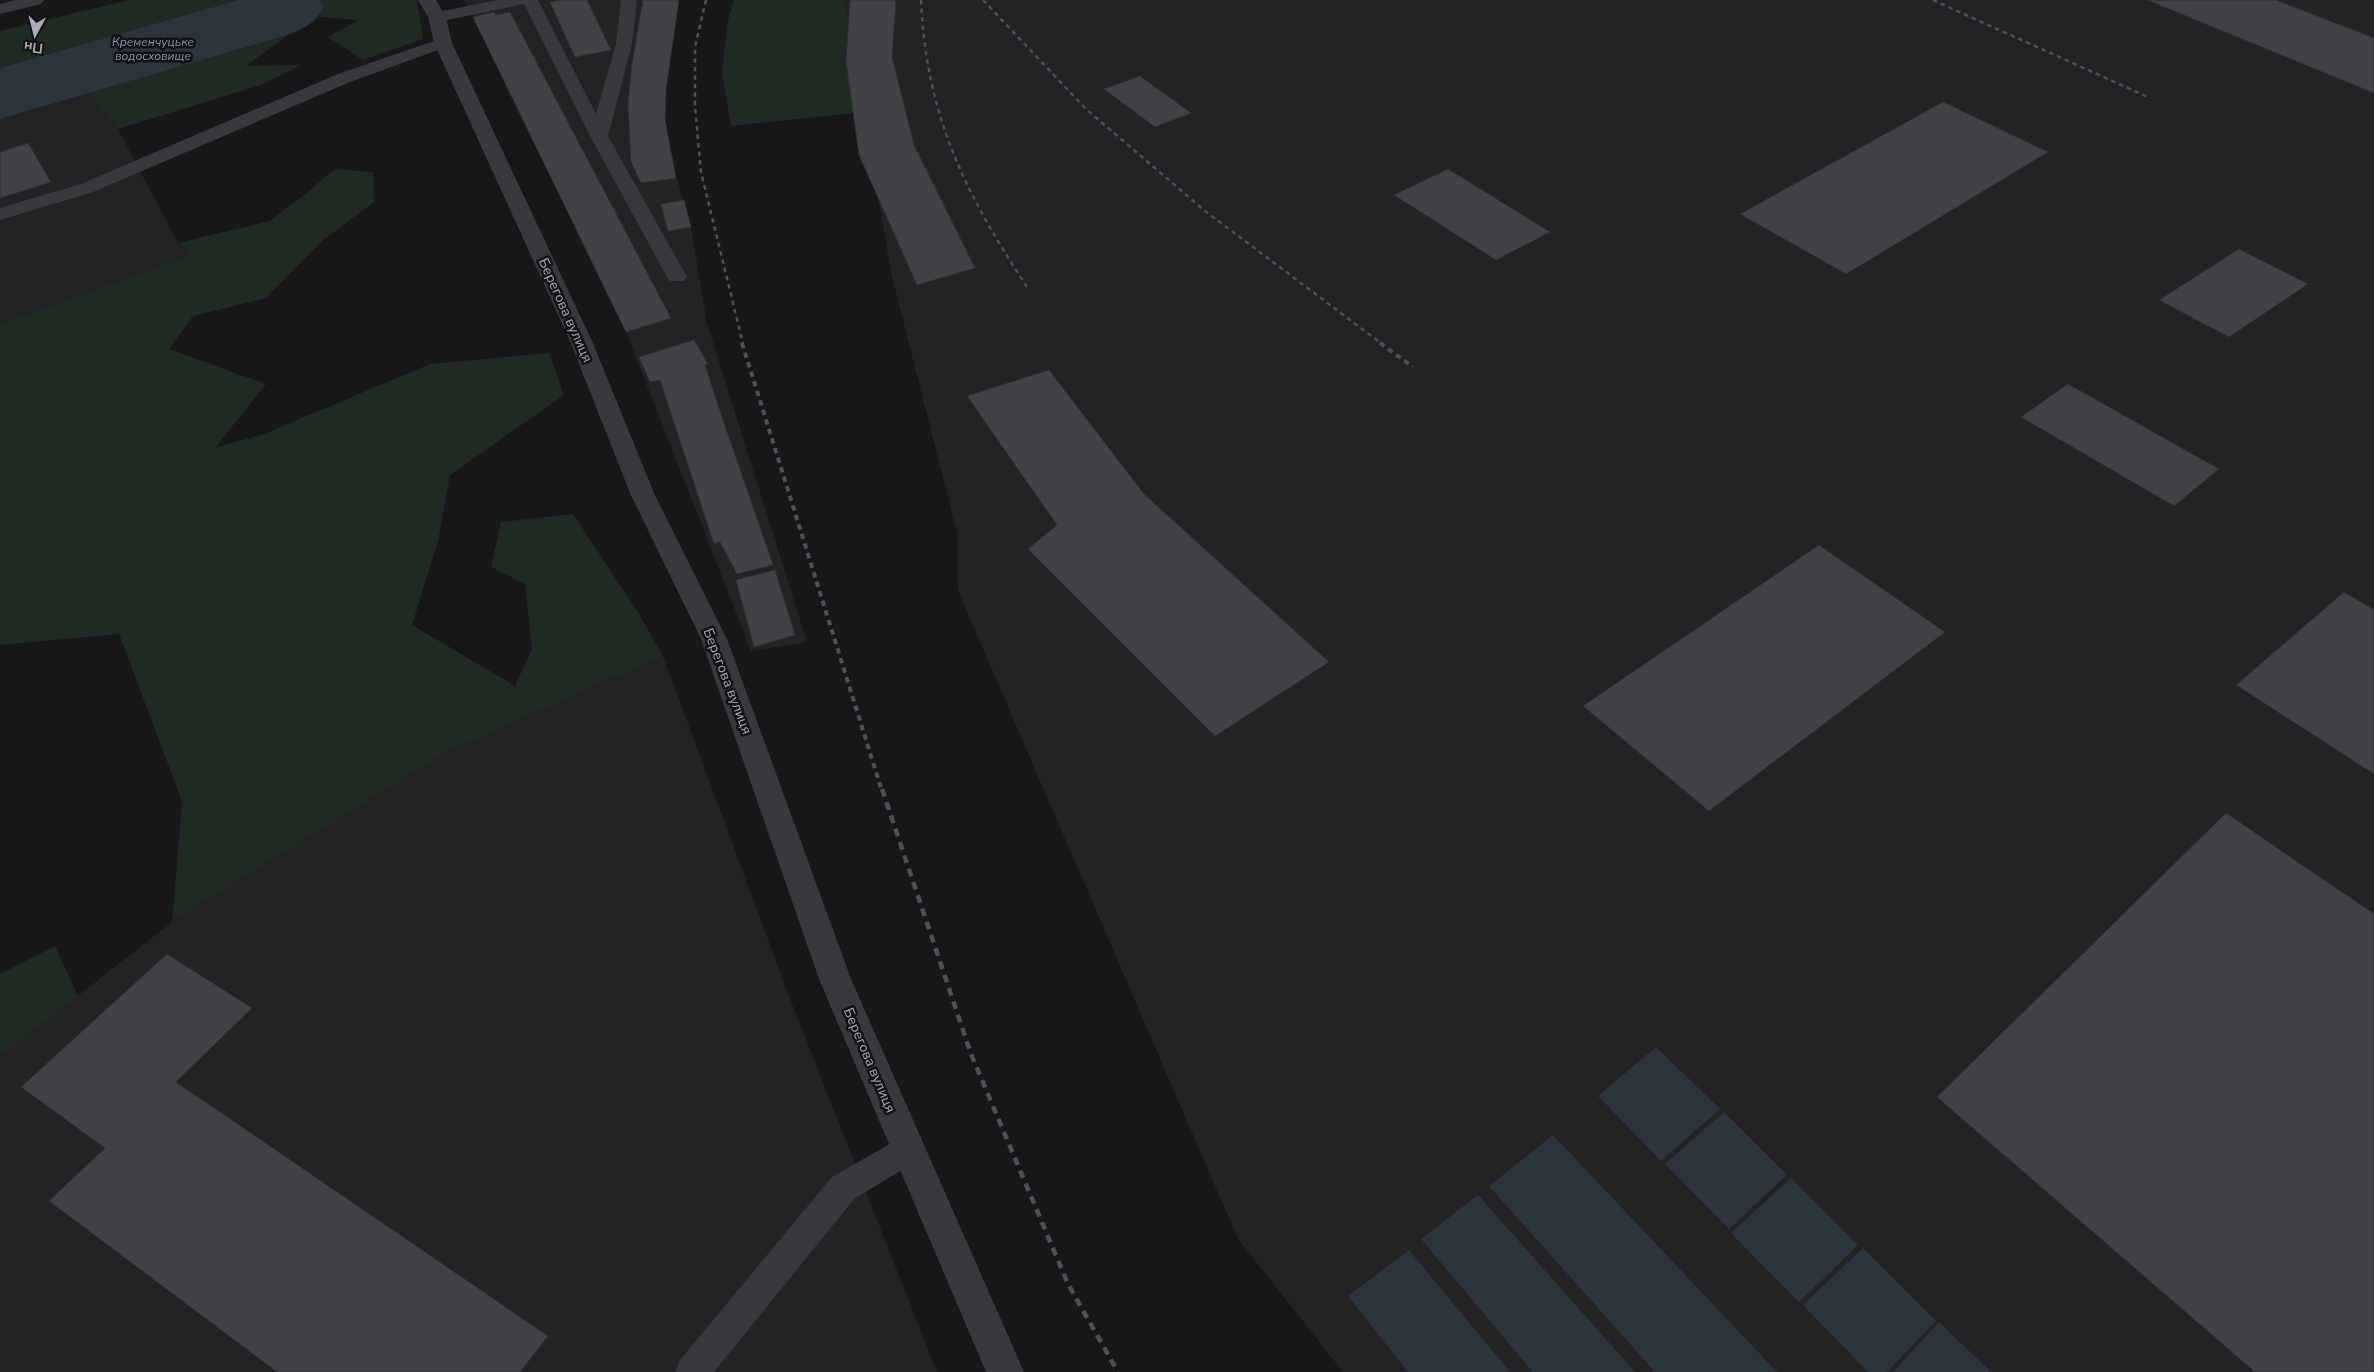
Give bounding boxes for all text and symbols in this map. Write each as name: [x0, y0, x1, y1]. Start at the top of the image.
north arrow: [10, 10, 60, 60]
water label: Кременчуцьке водосховище: [112, 34, 195, 64]
text: Пн: [23, 37, 44, 58]
street label: Берегова вулиця: [534, 255, 597, 365]
street label: Берегова вулиця: [699, 625, 757, 737]
street label: Берегова вулиця: [839, 1005, 900, 1116]

